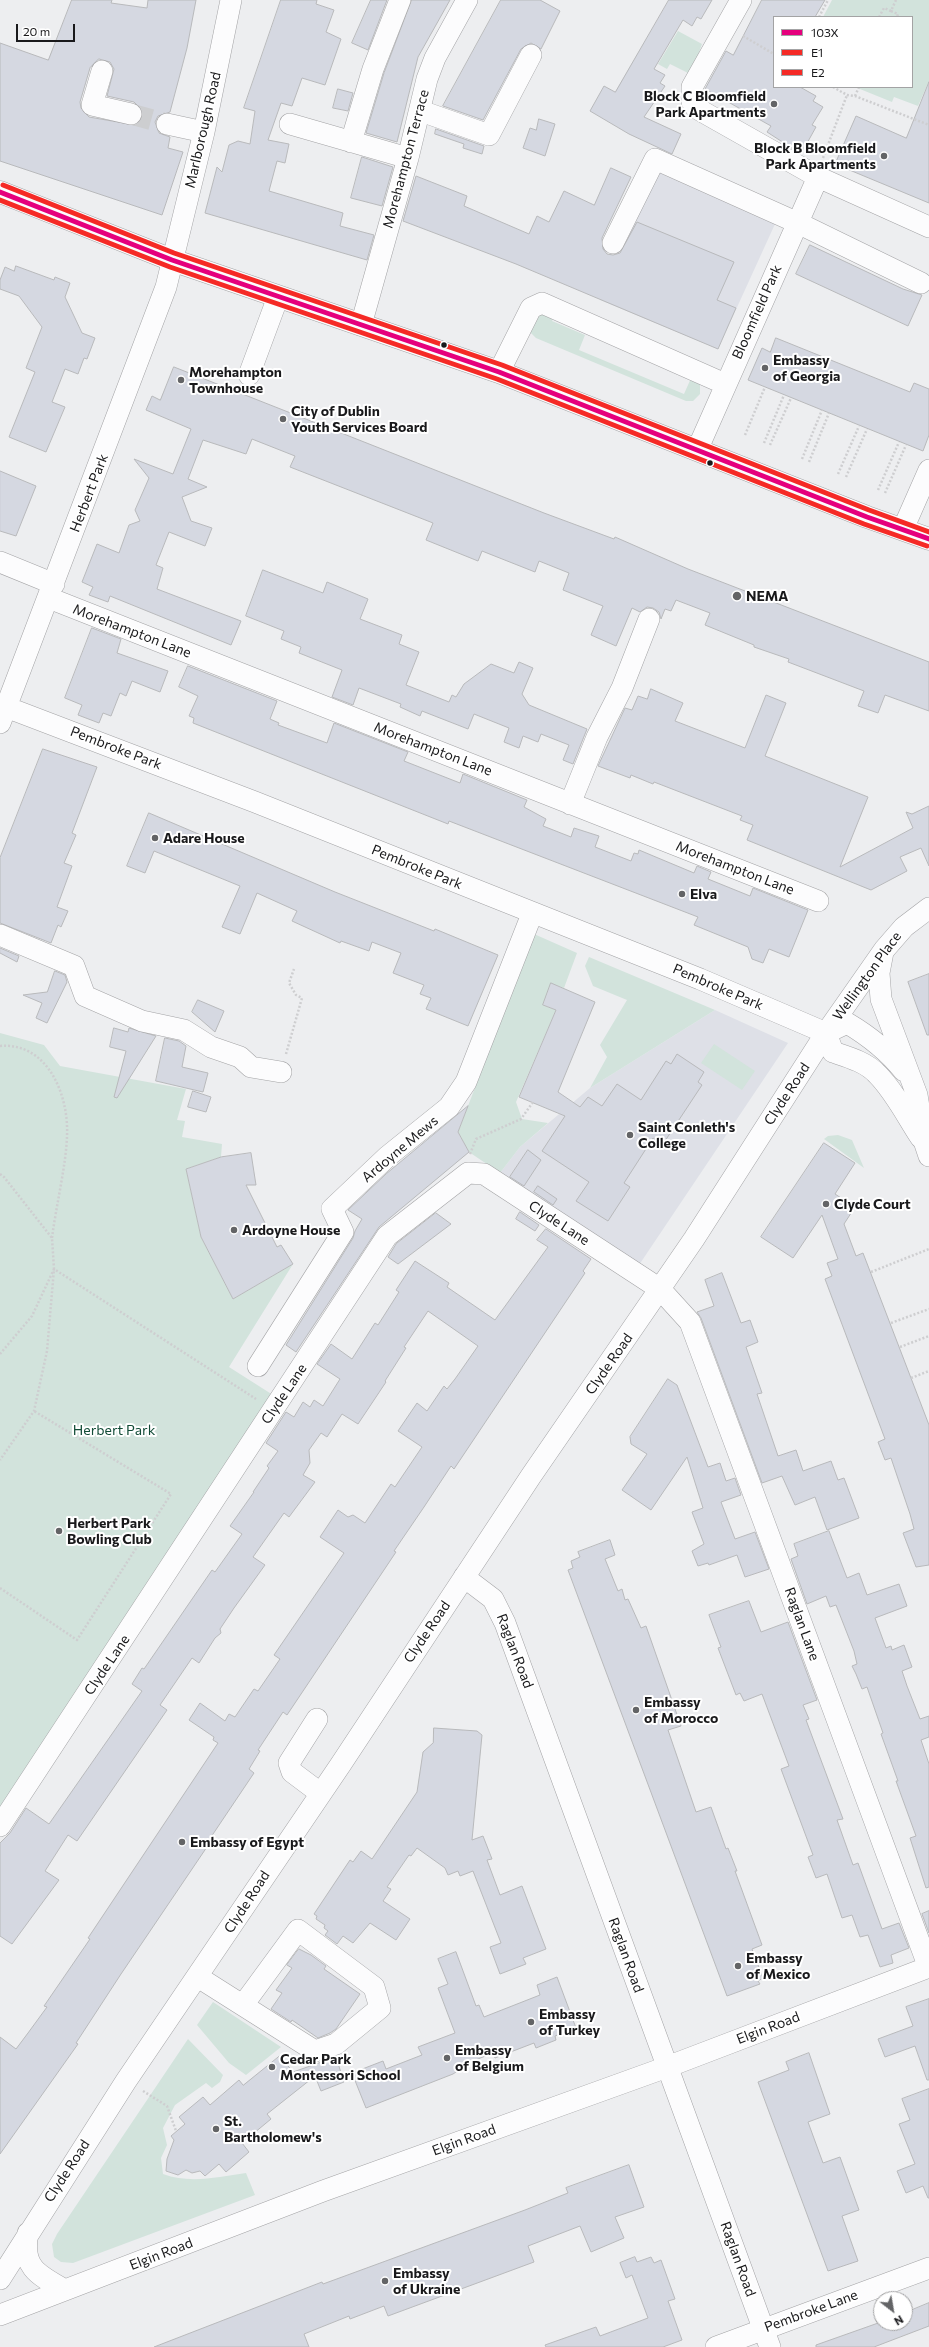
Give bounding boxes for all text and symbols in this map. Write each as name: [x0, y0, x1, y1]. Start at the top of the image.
scale bar: [18, 16, 77, 42]
legend: [773, 16, 913, 88]
text: 20 m: [23, 24, 50, 38]
text: 103X: [811, 25, 839, 39]
text: E1: [811, 45, 823, 59]
text: E2: [811, 65, 825, 79]
street label: Marlborough Road: [181, 70, 225, 190]
street label: Morehampton Terrace: [379, 88, 433, 230]
place label: Block C Bloomfield Park Apartments: [644, 88, 766, 120]
marker: Block C Bloomfield Park Apartments: [769, 99, 779, 109]
place label: Block B Bloomfield Park Apartments: [754, 140, 876, 172]
marker: Block B Bloomfield Park Apartments: [879, 151, 889, 161]
street label: Bloomfield Park: [729, 262, 785, 362]
unlabelled marker: [439, 340, 449, 350]
place label: Embassy of Georgia: [773, 352, 840, 384]
marker: Embassy of Georgia: [760, 363, 770, 373]
place label: Morehampton Townhouse: [189, 364, 282, 396]
marker: Morehampton Townhouse: [176, 375, 186, 385]
place label: City of Dublin Youth Services Board: [291, 403, 427, 436]
marker: City of Dublin Youth Services Board: [278, 414, 288, 424]
street label: Herbert Park: [66, 452, 112, 534]
unlabelled marker: [705, 458, 715, 468]
place label: NEMA: [746, 588, 788, 604]
marker: NEMA: [731, 590, 743, 602]
street label: Morehampton Lane: [70, 601, 194, 661]
street label: Morehampton Lane: [371, 719, 495, 779]
street label: Pembroke Park: [68, 723, 164, 773]
place label: Adare House: [163, 830, 245, 846]
marker: Adare House: [150, 833, 160, 843]
street label: Morehampton Lane: [673, 838, 797, 898]
street label: Pembroke Park: [369, 841, 465, 893]
place label: Elva: [690, 886, 717, 902]
marker: Elva: [677, 889, 687, 899]
street label: Wellington Place: [829, 928, 905, 1024]
street label: Pembroke Park: [670, 960, 766, 1014]
street label: Clyde Road: [761, 1060, 813, 1128]
street label: Ardoyne Mews: [358, 1112, 442, 1186]
place label: Saint Conleth's College: [638, 1119, 735, 1152]
marker: Saint Conleth's College: [625, 1130, 635, 1140]
place label: Clyde Court: [834, 1196, 911, 1212]
street label: Clyde Lane: [525, 1197, 593, 1249]
marker: Clyde Court: [821, 1199, 831, 1209]
place label: Ardoyne House: [242, 1222, 340, 1238]
marker: Ardoyne House: [229, 1225, 239, 1235]
street label: Clyde Road: [582, 1330, 636, 1398]
street label: Clyde Lane: [258, 1361, 310, 1427]
park label: Herbert Park: [73, 1422, 155, 1438]
place label: Herbert Park Bowling Club: [67, 1515, 152, 1548]
marker: Herbert Park Bowling Club: [54, 1526, 64, 1536]
street label: Raglan Lane: [781, 1585, 823, 1663]
street label: Clyde Road: [400, 1598, 454, 1666]
street label: Raglan Road: [493, 1611, 537, 1691]
street label: Clyde Lane: [81, 1632, 133, 1698]
place label: Embassy of Morocco: [644, 1694, 718, 1726]
marker: Embassy of Morocco: [631, 1705, 641, 1715]
place label: Embassy of Egypt: [190, 1834, 304, 1850]
marker: Embassy of Egypt: [177, 1837, 187, 1847]
street label: Clyde Road: [221, 1868, 273, 1936]
street label: Raglan Road: [605, 1915, 647, 1995]
place label: Embassy of Mexico: [746, 1950, 810, 1982]
marker: Embassy of Mexico: [733, 1961, 743, 1971]
place label: Embassy of Turkey: [539, 2006, 600, 2038]
street label: Elgin Road: [734, 2008, 802, 2048]
marker: Embassy of Turkey: [526, 2017, 536, 2027]
place label: Embassy of Belgium: [455, 2042, 524, 2074]
place label: Cedar Park Montessori School: [280, 2051, 401, 2084]
marker: Embassy of Belgium: [442, 2053, 452, 2063]
marker: Cedar Park Montessori School: [267, 2062, 277, 2072]
place label: St. Bartholomew's: [224, 2113, 322, 2146]
street label: Elgin Road: [430, 2121, 498, 2159]
marker: St. Bartholomew's: [211, 2124, 221, 2134]
street label: Clyde Road: [41, 2137, 93, 2205]
street label: Raglan Road: [717, 2219, 759, 2299]
street label: Elgin Road: [127, 2234, 195, 2274]
place label: Embassy of Ukraine: [393, 2265, 460, 2298]
marker: Embassy of Ukraine: [380, 2276, 390, 2286]
street label: Pembroke Lane: [762, 2286, 860, 2336]
north arrow: [873, 2291, 913, 2331]
text: N: [892, 2313, 906, 2329]

